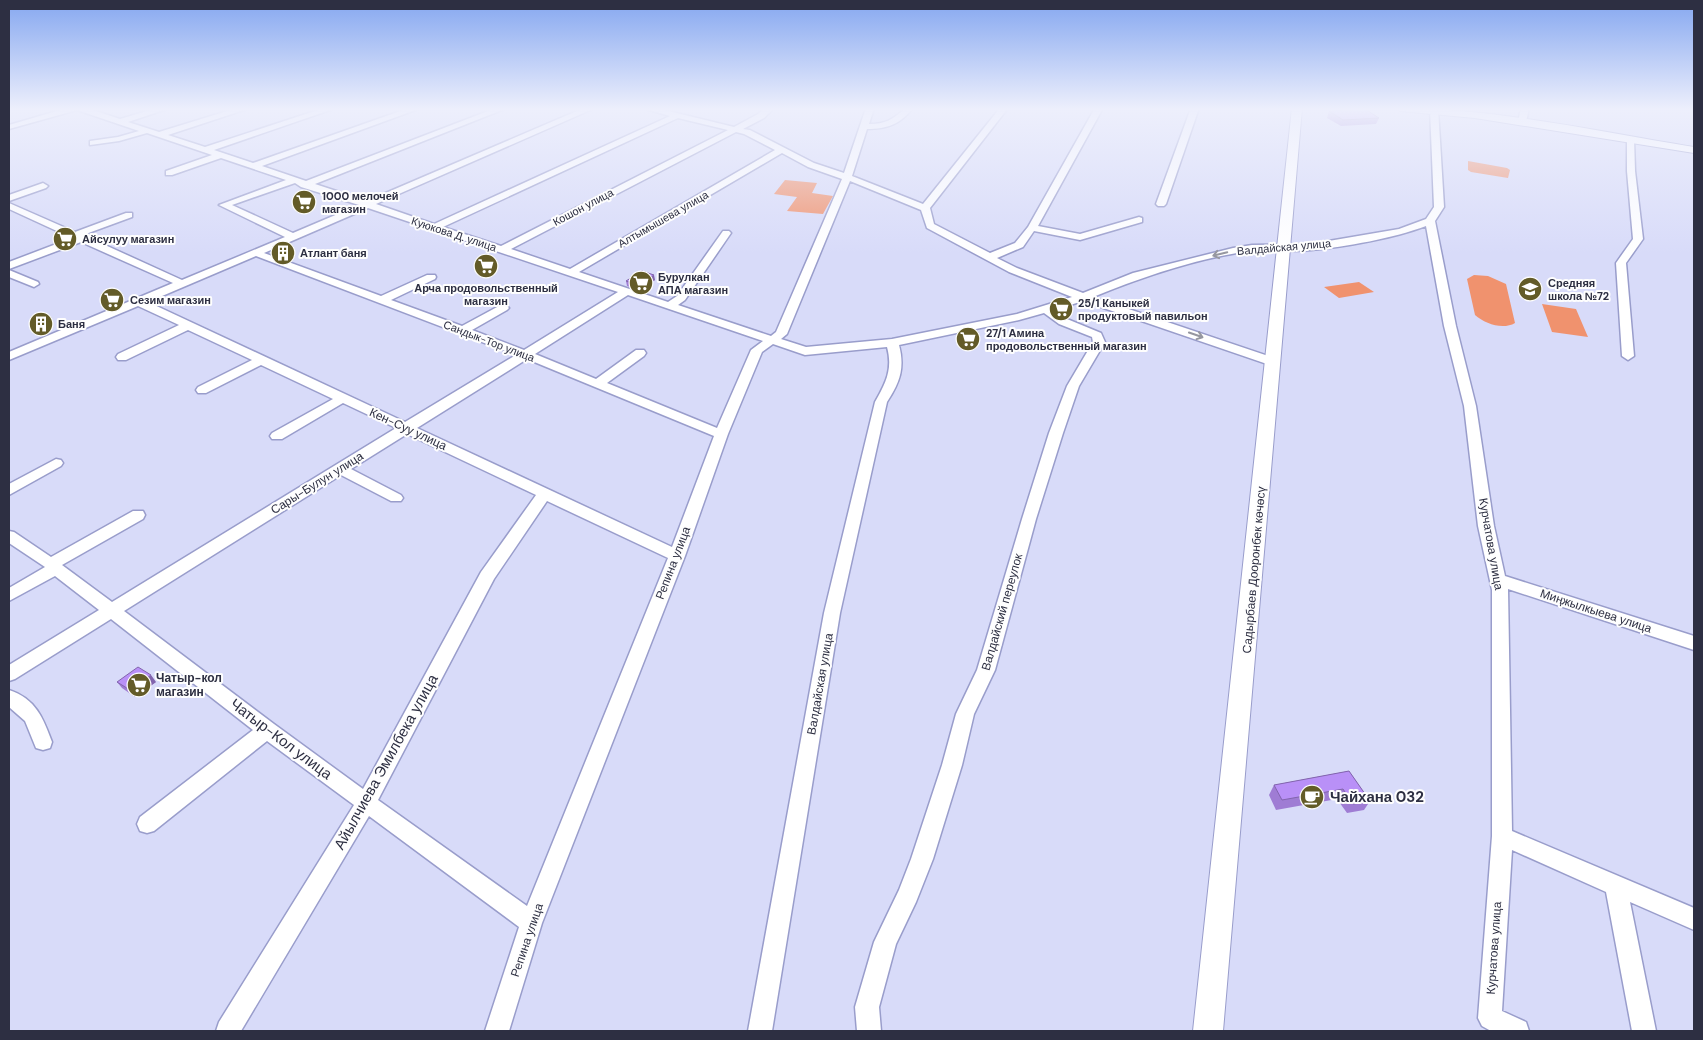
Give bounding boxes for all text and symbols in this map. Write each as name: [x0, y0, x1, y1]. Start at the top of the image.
street label: Кошон улица: [550, 185, 617, 229]
street label: Алтымышева улица: [615, 187, 711, 251]
supermarket icon: 1000 мелочей магазин: [291, 189, 317, 215]
place label: 1000 мелочей магазин: [322, 189, 399, 216]
street label: Куюкова Д. улица: [410, 214, 499, 255]
supermarket icon: Айсулуу магазин: [52, 226, 78, 252]
place label: Айсулуу магазин: [82, 232, 174, 246]
street label: Валдайская улица: [1236, 236, 1332, 258]
building icon: Атлант баня: [270, 240, 296, 266]
place label: Атлант баня: [300, 246, 367, 260]
one-way arrow: [1212, 250, 1228, 259]
supermarket icon: Арча продовольственный магазин: [473, 253, 499, 279]
supermarket icon: Бурулкан АПА магазин: [628, 270, 654, 296]
place label: Бурулкан АПА магазин: [658, 270, 728, 297]
school or university icon: Средняя школа №72: [1517, 276, 1543, 302]
place label: Средняя школа №72: [1548, 276, 1609, 303]
place label: Арча продовольственный магазин: [414, 281, 558, 308]
supermarket icon: Сезим магазин: [99, 287, 125, 313]
place label: Сезим магазин: [130, 293, 211, 307]
supermarket icon: 25/1 Каныкей продуктовый павильон: [1048, 296, 1074, 322]
place label: 25/1 Каныкей продуктовый павильон: [1078, 296, 1208, 323]
building icon: Баня: [28, 311, 54, 337]
place label: Баня: [58, 317, 85, 331]
street label: Сандык-Тор улица: [441, 317, 537, 365]
supermarket icon: 27/1 Амина продовольственный магазин: [955, 326, 981, 352]
place label: 27/1 Амина продовольственный магазин: [986, 326, 1147, 353]
one-way arrow: [1187, 331, 1203, 341]
street label: Кен-Суу улица: [367, 404, 450, 454]
street label: Сары-Булун улица: [268, 448, 367, 518]
street label: Садырбаев Дооронбек көчөсү: [1239, 486, 1269, 654]
street label: Курчатова улица: [1475, 497, 1507, 592]
street label: Репина улица: [652, 524, 694, 602]
street label: Валдайский переулок: [978, 551, 1027, 672]
street label: Миңжылкыева улица: [1538, 585, 1654, 637]
street label: Валдайская улица: [803, 632, 837, 736]
place label: Чатыр-кол магазин: [156, 670, 222, 700]
street label: Айылчиева Эмилбека улица: [329, 670, 443, 853]
supermarket icon: Чатыр-кол магазин: [126, 672, 152, 698]
street label: Чатыр-Кол улица: [226, 694, 337, 784]
cafe icon: Чайхана 032: [1299, 784, 1325, 810]
place label: Чайхана 032: [1330, 787, 1424, 807]
street label: Репина улица: [507, 901, 547, 979]
street label: Курчатова улица: [1483, 901, 1505, 995]

